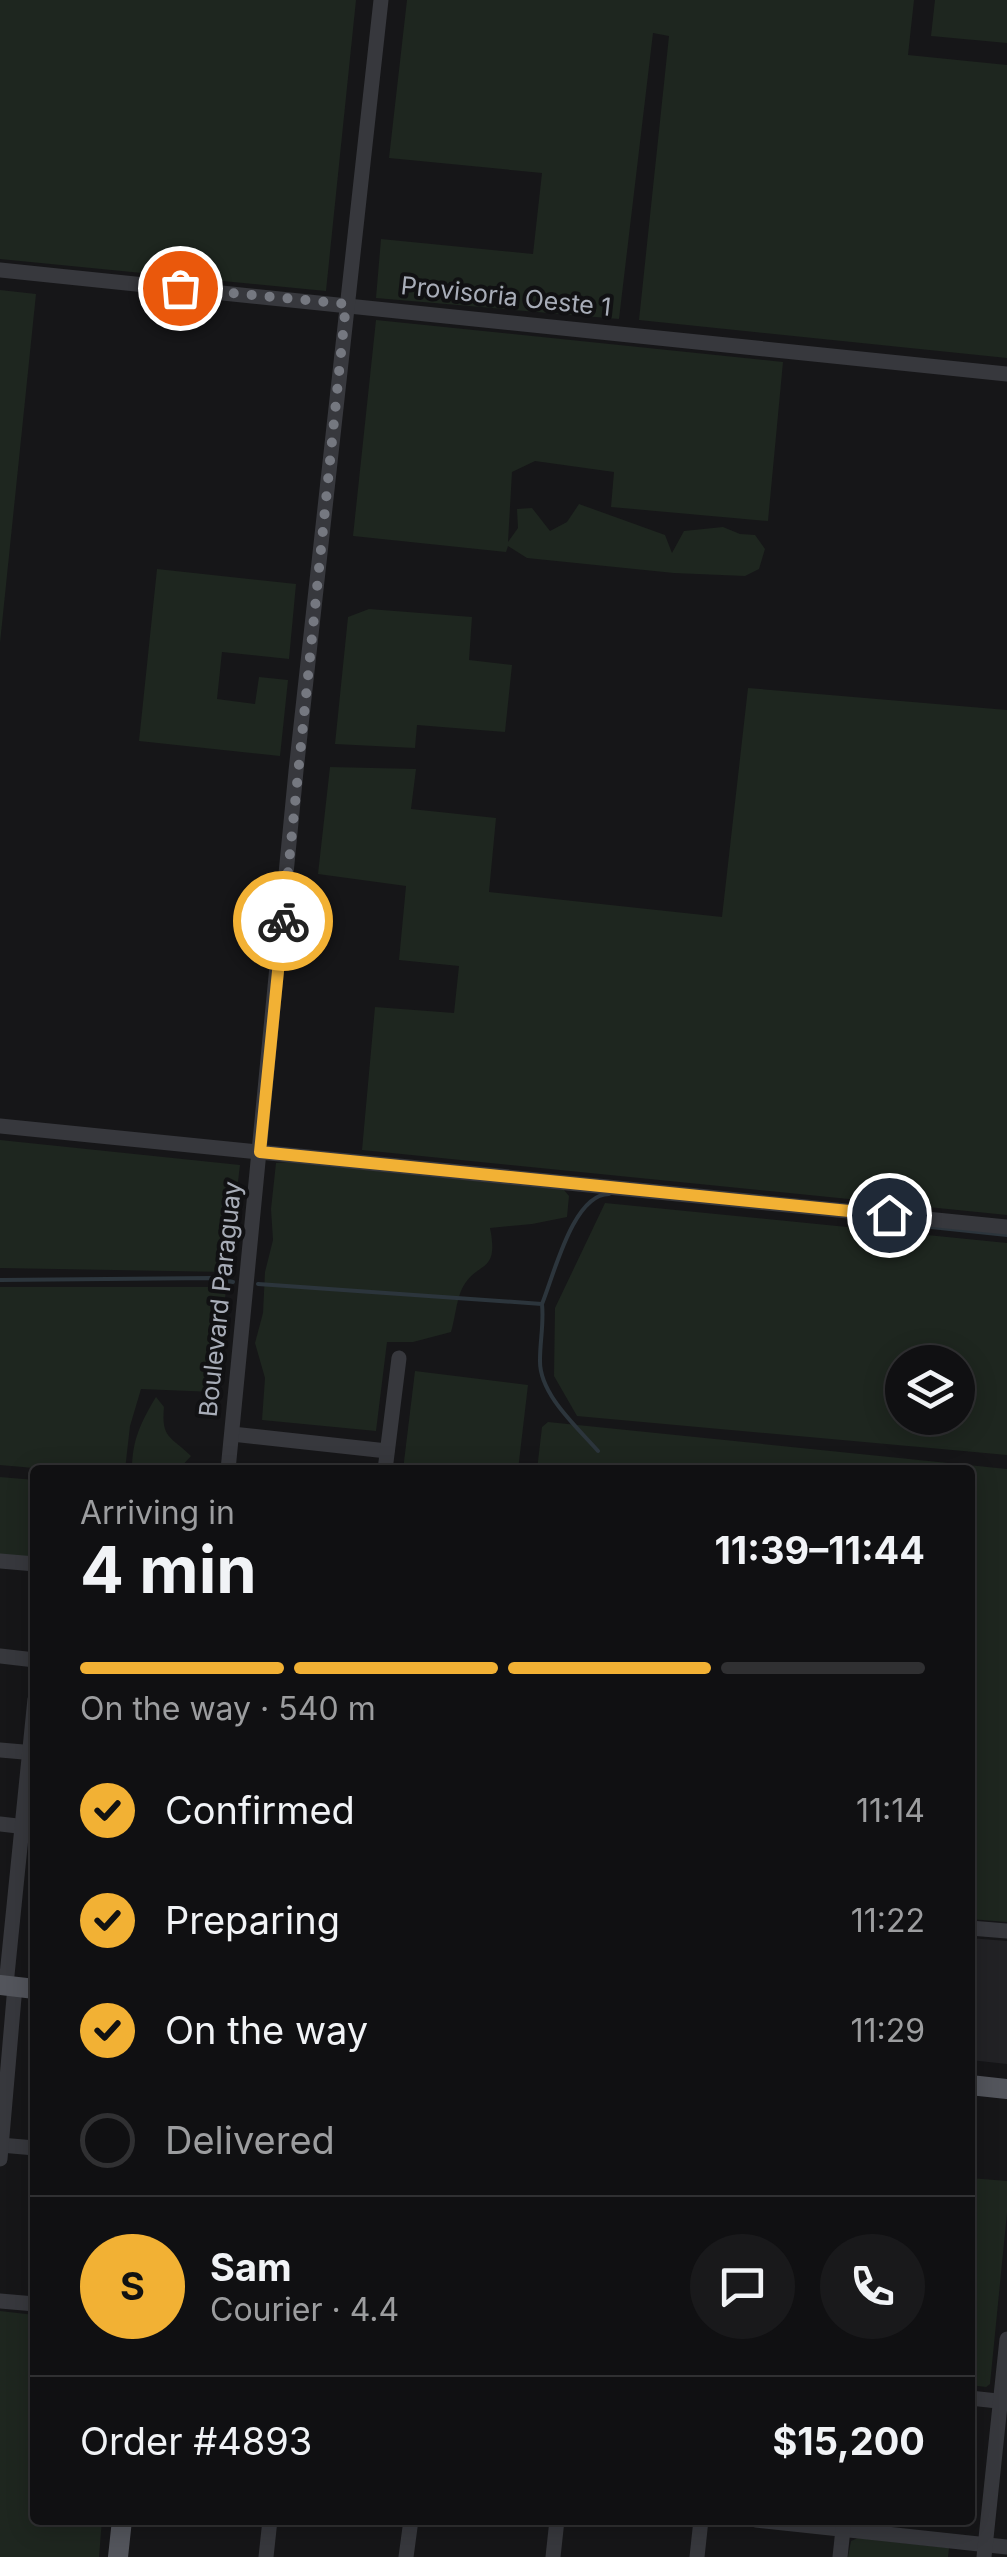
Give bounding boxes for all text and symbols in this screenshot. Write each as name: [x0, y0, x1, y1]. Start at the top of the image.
pin: [138, 246, 223, 331]
icon: bag: [153, 261, 208, 316]
street label: Provisoria Oeste 1: [399, 270, 613, 322]
courier: [233, 871, 333, 971]
icon: bike: [256, 894, 311, 949]
pin: [847, 1173, 932, 1258]
street label: Boulevard Paraguay: [193, 1180, 247, 1418]
icon: home: [862, 1188, 917, 1243]
map controls: [885, 1345, 975, 1435]
button: layers: [885, 1345, 975, 1435]
text: Arriving in: [80, 1493, 235, 1532]
text: 11:39–11:44: [714, 1527, 925, 1573]
text: 4 min: [80, 1530, 257, 1609]
text: On the way · 540 m: [80, 1689, 376, 1728]
icon: check: [80, 1783, 135, 1838]
text: Confirmed: [165, 1787, 355, 1833]
text: 11:14: [856, 1791, 925, 1830]
icon: check: [80, 1893, 135, 1948]
text: Preparing: [165, 1897, 340, 1943]
text: 11:22: [851, 1901, 925, 1940]
icon: check: [80, 2003, 135, 2058]
text: On the way: [165, 2007, 368, 2053]
text: 11:29: [850, 2011, 925, 2050]
text: Delivered: [165, 2117, 335, 2163]
button: chat: [690, 2234, 795, 2339]
button: phone: [820, 2234, 925, 2339]
text: Sam: [210, 2244, 292, 2290]
text: S: [120, 2263, 145, 2309]
text: Courier · 4.4: [210, 2290, 399, 2329]
text: Order #4893: [80, 2418, 312, 2464]
text: $15,200: [772, 2418, 925, 2464]

